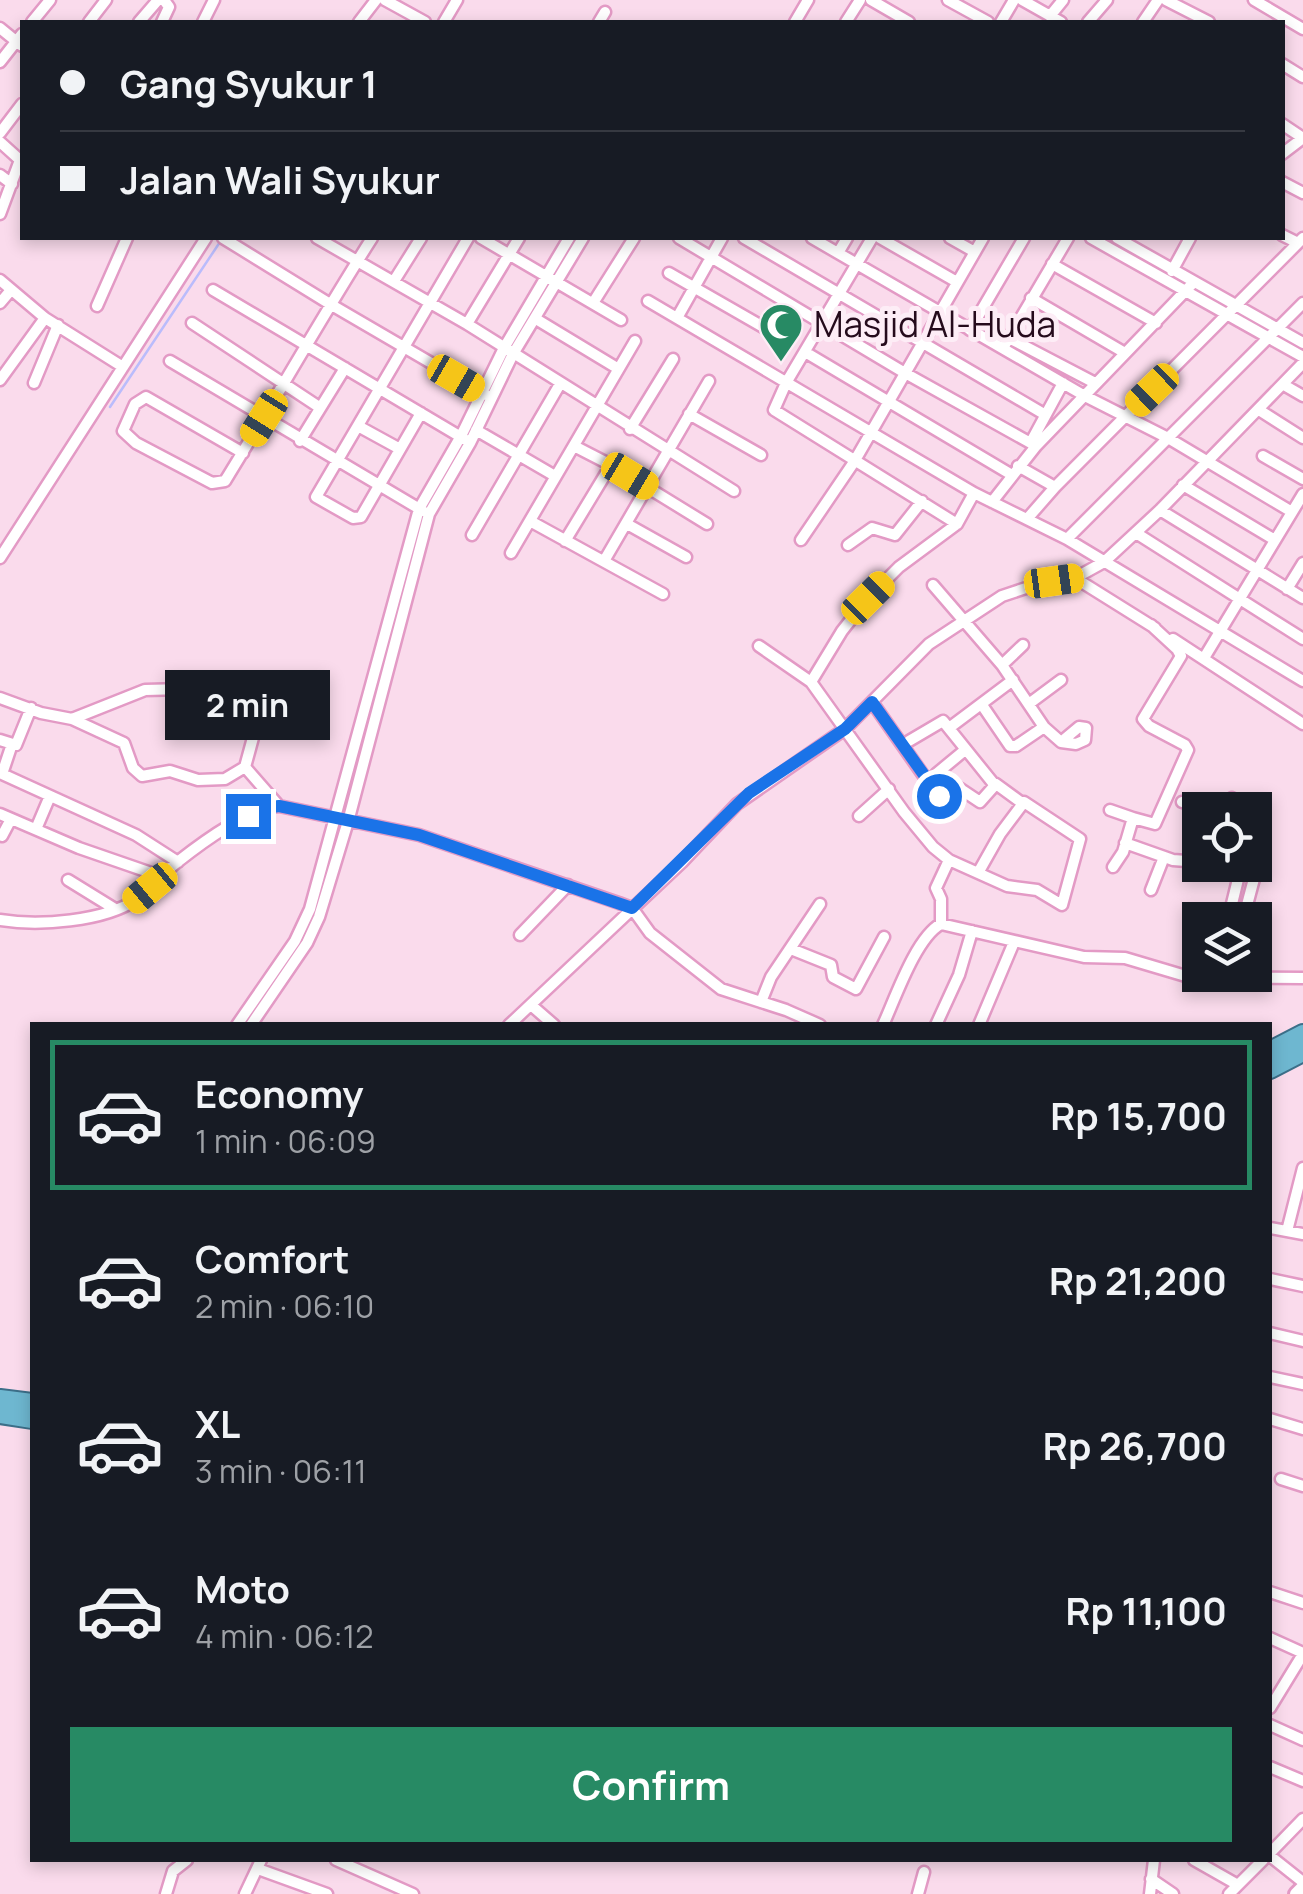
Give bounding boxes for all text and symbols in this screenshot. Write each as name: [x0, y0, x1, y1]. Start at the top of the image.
text: Gang Syukur 1: [120, 57, 378, 109]
text: Jalan Wali Syukur: [120, 153, 440, 205]
place label: Masjid Al-Huda: [814, 300, 1056, 348]
mosque icon: Masjid Al-Huda: [758, 302, 804, 363]
car: [423, 350, 489, 406]
car: [1120, 358, 1184, 422]
car: [235, 385, 293, 451]
car: [597, 448, 663, 504]
car: [1022, 562, 1086, 600]
car: [836, 566, 900, 630]
callout: 2 min: [166, 671, 330, 741]
text: 2 min: [206, 683, 289, 727]
route start: [917, 774, 962, 819]
map controls: [1182, 792, 1272, 992]
button: locate: [1182, 792, 1272, 882]
route end: [226, 794, 271, 839]
car: [117, 857, 183, 919]
button: layers: [1182, 902, 1272, 992]
text: Economy: [195, 1067, 364, 1119]
icon: car: [75, 1070, 165, 1160]
text: Rp 15,700: [1050, 1089, 1227, 1141]
text: 1 min · 06:09: [195, 1119, 376, 1163]
text: Comfort: [195, 1232, 349, 1284]
icon: car: [75, 1235, 165, 1325]
text: Rp 21,200: [1049, 1254, 1227, 1306]
text: 2 min · 06:10: [195, 1284, 374, 1328]
text: XL: [195, 1397, 240, 1449]
icon: car: [75, 1400, 165, 1490]
text: Rp 26,700: [1043, 1419, 1227, 1471]
text: 3 min · 06:11: [195, 1449, 367, 1493]
text: Moto: [195, 1562, 290, 1614]
icon: car: [75, 1565, 165, 1655]
text: Rp 11,100: [1066, 1584, 1227, 1636]
text: 4 min · 06:12: [195, 1614, 374, 1658]
button: Confirm: [70, 1727, 1232, 1842]

